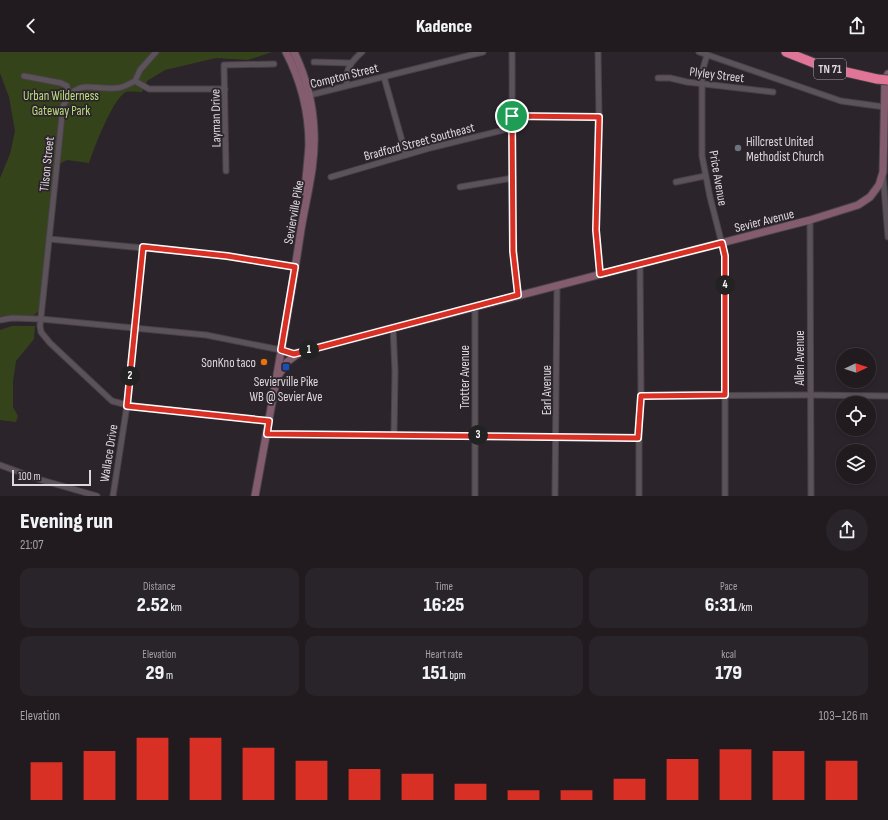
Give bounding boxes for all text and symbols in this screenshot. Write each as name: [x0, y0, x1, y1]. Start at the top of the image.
icon: back: [20, 15, 42, 37]
icon: share: [846, 15, 868, 37]
text: Kadence: [416, 16, 472, 37]
road number: TN 71: [814, 59, 846, 79]
street label: Compton Street: [309, 60, 380, 92]
street label: Plyley Street: [689, 64, 745, 86]
park label: Urban Wilderness Gateway Park: [23, 88, 99, 119]
street label: Layman Drive: [207, 89, 225, 147]
pin: [495, 99, 529, 133]
icon: arrive: [501, 105, 523, 127]
street label: Bradford Street Southeast: [362, 119, 476, 164]
place label: Hillcrest United Methodist Church: [746, 134, 824, 165]
street label: Tilson Street: [36, 136, 58, 192]
marker: Hillcrest United Methodist Church: [733, 143, 743, 153]
street label: Price Avenue: [705, 149, 731, 207]
street label: Sevierville Pike: [280, 179, 307, 245]
street label: Sevier Avenue: [733, 206, 796, 236]
pin: 4: [715, 275, 735, 295]
text: 4: [722, 278, 728, 291]
street label: Allen Avenue: [792, 330, 808, 387]
pin: 1: [299, 340, 319, 360]
text: 1: [307, 343, 311, 356]
street label: Trotter Avenue: [457, 345, 473, 409]
north arrow: [836, 348, 876, 388]
map controls: [836, 348, 876, 484]
place label: SonKno taco: [201, 355, 256, 371]
marker: SonKno taco: [259, 357, 269, 367]
marker: Sevierville Pike WB @ Sevier Ave: [281, 362, 291, 372]
street label: Earl Avenue: [539, 365, 555, 415]
pin: 2: [120, 366, 140, 386]
text: 2: [128, 369, 132, 382]
place label: Sevierville Pike WB @ Sevier Ave: [250, 374, 322, 405]
button: locate: [836, 396, 876, 436]
street label: Wallace Drive: [97, 423, 121, 483]
pin: 3: [468, 425, 488, 445]
text: 3: [476, 428, 480, 441]
button: layers: [836, 444, 876, 484]
scale bar: [12, 468, 91, 487]
text: 100 m: [18, 470, 40, 483]
text: Evening run: [20, 508, 113, 535]
button: share: [826, 509, 868, 551]
text: 21:07: [20, 537, 43, 553]
text: Distance: [143, 580, 176, 593]
text: Time: [435, 580, 453, 593]
text: Pace: [720, 580, 737, 593]
text: 2.52: [137, 593, 169, 617]
text: 16:25: [424, 593, 464, 617]
text: 6:31: [705, 593, 737, 617]
text: km: [169, 601, 182, 614]
text: /km: [737, 601, 753, 614]
text: Elevation: [142, 648, 176, 661]
text: Heart rate: [425, 648, 463, 661]
text: kcal: [721, 648, 736, 661]
text: 29: [146, 661, 164, 685]
text: 151: [422, 661, 448, 685]
text: 179: [715, 661, 742, 685]
text: m: [164, 669, 173, 682]
text: bpm: [448, 669, 466, 682]
text: Elevation: [20, 708, 60, 724]
text: 103–126 m: [819, 708, 868, 724]

